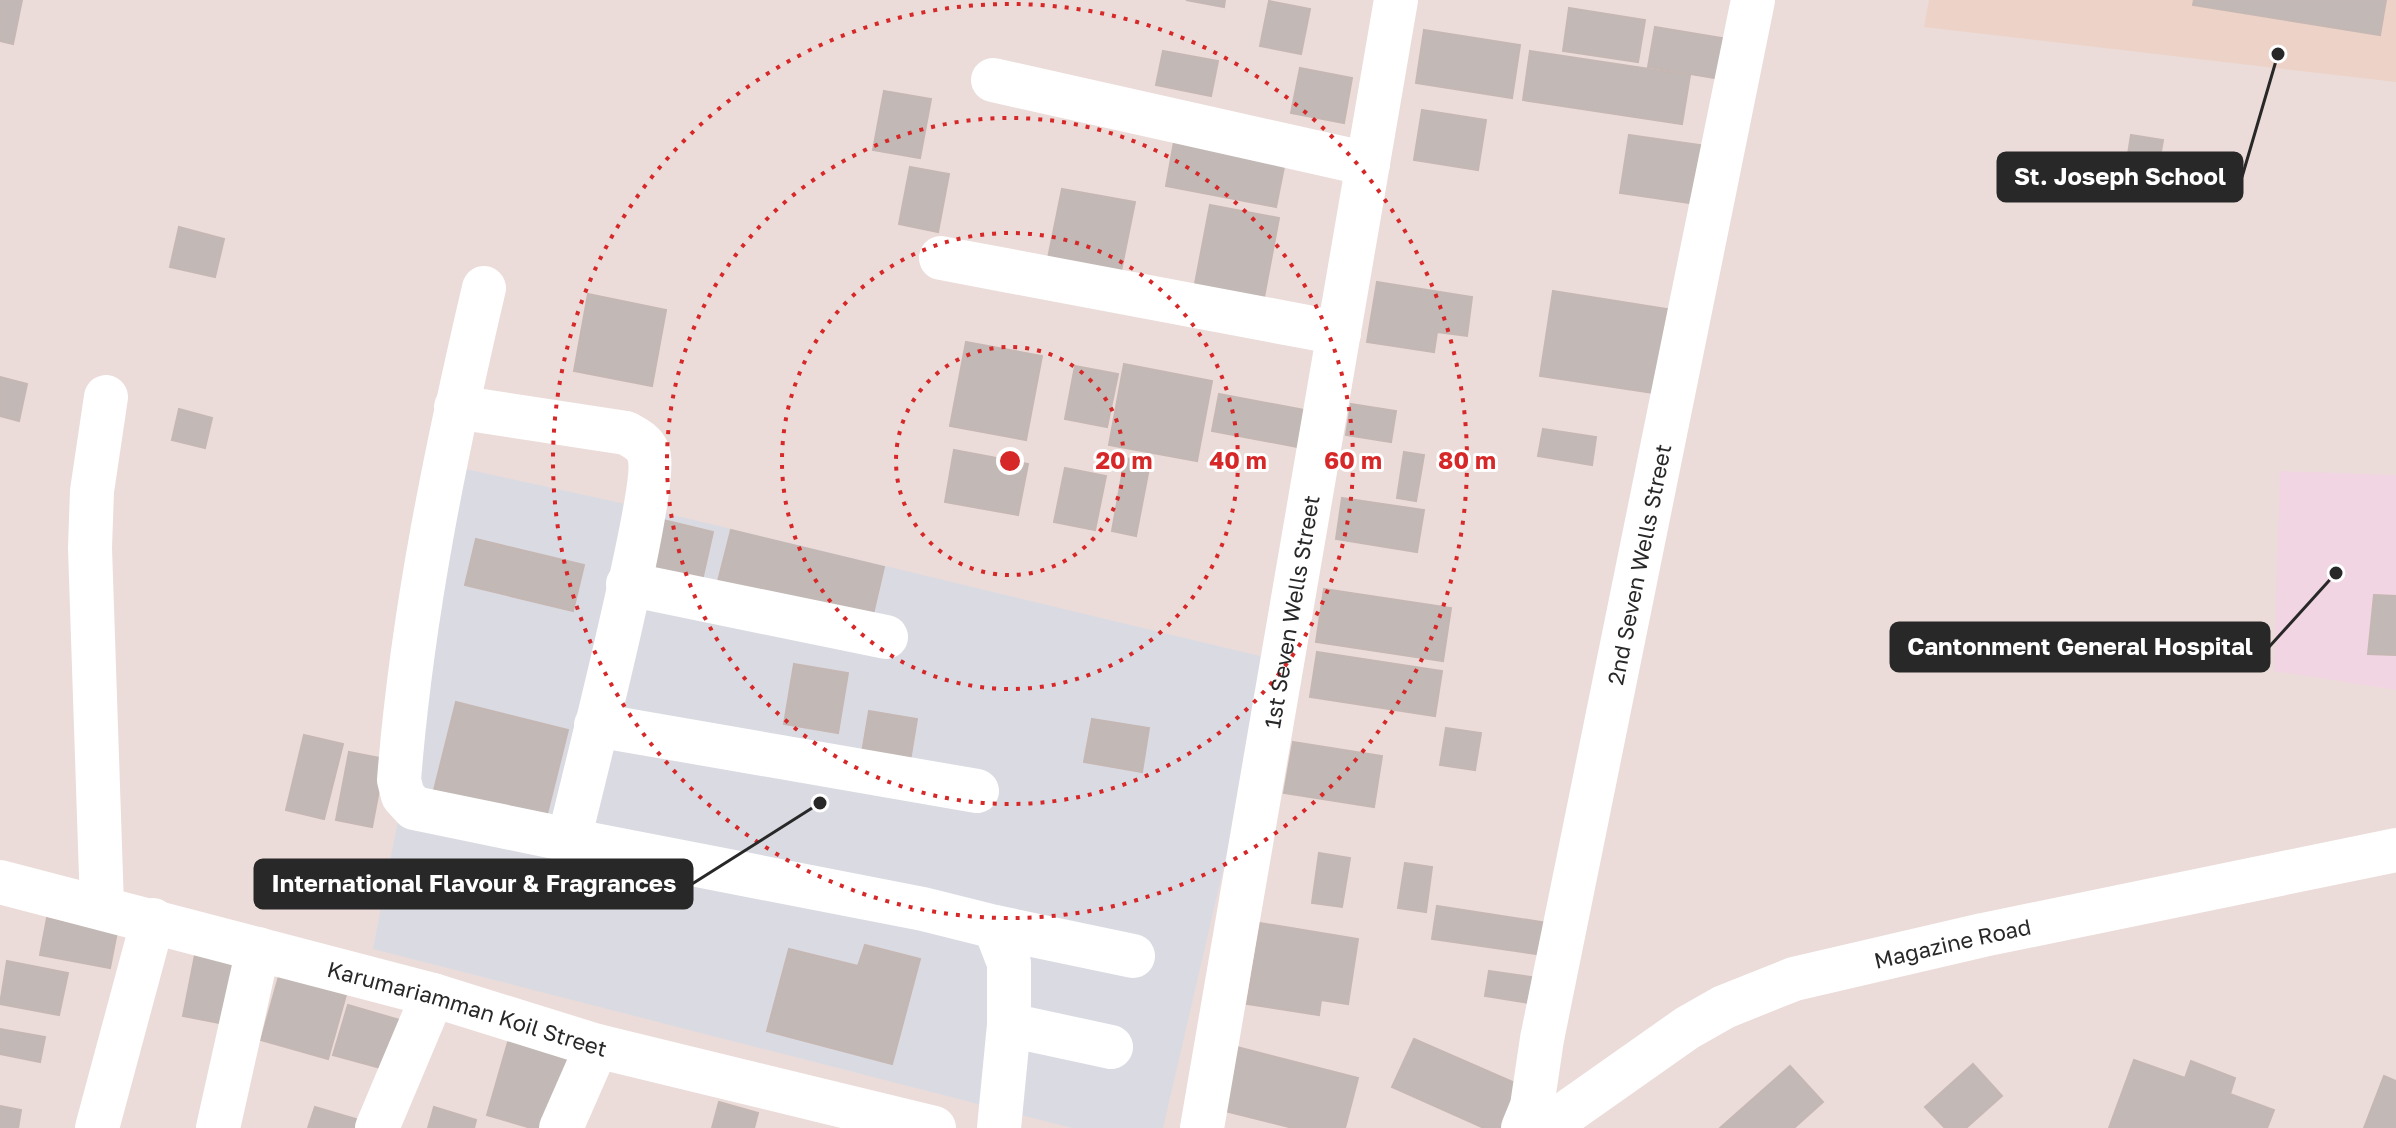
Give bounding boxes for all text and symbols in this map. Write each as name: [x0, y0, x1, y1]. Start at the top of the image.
callout: St. Joseph School: [1998, 153, 2242, 201]
text: St. Joseph School: [2014, 161, 2226, 190]
street label: 2nd Seven Wells Street: [1601, 441, 1676, 687]
text: 20 m: [1095, 445, 1153, 474]
text: 40 m: [1209, 445, 1267, 474]
text: 60 m: [1324, 445, 1382, 474]
text: 80 m: [1438, 445, 1496, 474]
centre of rings: [996, 447, 1024, 475]
street label: 1st Seven Wells Street: [1257, 493, 1324, 730]
callout: Cantonment General Hospital: [1891, 623, 2269, 671]
text: Cantonment General Hospital: [1907, 631, 2253, 660]
callout: International Flavour & Fragrances: [255, 860, 692, 908]
text: International Flavour & Fragrances: [272, 868, 676, 897]
street label: Magazine Road: [1871, 912, 2033, 973]
street label: Karumariamman Koil Street: [324, 955, 610, 1061]

